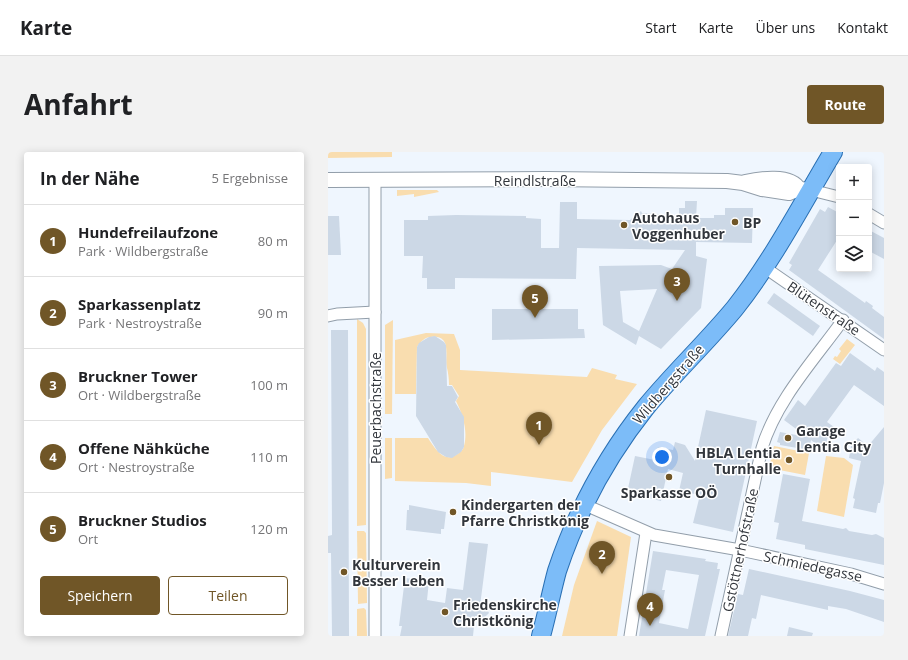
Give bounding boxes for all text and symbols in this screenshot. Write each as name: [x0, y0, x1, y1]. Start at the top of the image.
text: Karte: [20, 15, 72, 41]
text: Start: [645, 18, 677, 37]
text: Karte: [699, 18, 733, 37]
text: Über uns: [755, 18, 815, 37]
text: Kontakt: [837, 18, 888, 37]
text: Anfahrt: [24, 85, 133, 123]
button: Route: [807, 85, 884, 124]
map controls: [836, 164, 872, 272]
button: +: [836, 164, 872, 200]
text: In der Nähe: [40, 167, 139, 190]
text: 5 Ergebnisse: [211, 169, 288, 187]
street label: Reindlstraße: [494, 171, 576, 190]
button: −: [836, 200, 872, 236]
place label: Autohaus Voggenhuber: [632, 208, 726, 243]
place label: BP: [743, 213, 761, 232]
marker: BP: [730, 217, 740, 227]
marker: Autohaus Voggenhuber: [619, 220, 629, 230]
text: Hundefreilaufzone: [78, 222, 218, 242]
text: 1: [49, 232, 57, 250]
text: 80 m: [258, 232, 288, 250]
button: layers: [836, 236, 872, 272]
text: Park · Wildbergstraße: [78, 242, 208, 260]
pin: 3: [664, 268, 690, 301]
street label: Blütenstraße: [784, 277, 864, 340]
pin: 5: [522, 285, 548, 318]
text: Sparkassenplatz: [78, 294, 201, 314]
text: 2: [49, 304, 57, 322]
text: 90 m: [258, 304, 288, 322]
text: Park · Nestroystraße: [78, 314, 202, 332]
street label: Wildbergstraße: [628, 340, 708, 428]
street label: Peuerbachstraße: [366, 352, 385, 464]
text: Bruckner Tower: [78, 366, 198, 386]
text: 3: [49, 376, 57, 394]
text: 100 m: [250, 376, 288, 394]
text: Ort · Wildbergstraße: [78, 386, 201, 404]
pin: 1: [526, 412, 552, 445]
place label: Garage Lentia City: [796, 421, 871, 456]
marker: Garage Lentia City: [783, 433, 793, 443]
text: Offene Nähküche: [78, 438, 210, 458]
place label: HBLA Lentia Turnhalle: [695, 443, 781, 478]
your location: [652, 447, 672, 467]
text: 4: [49, 448, 57, 466]
text: 110 m: [250, 448, 288, 466]
marker: HBLA Lentia Turnhalle: [784, 455, 794, 465]
text: Ort · Nestroystraße: [78, 458, 195, 476]
marker: Sparkasse OÖ: [664, 472, 674, 482]
place label: Sparkasse OÖ: [621, 483, 717, 502]
street label: Gstöttnerhofstraße: [718, 486, 762, 614]
place label: Kindergarten der Pfarre Christkönig: [461, 495, 589, 530]
marker: Kindergarten der Pfarre Christkönig: [448, 507, 458, 517]
text: Bruckner Studios: [78, 510, 207, 530]
text: 5: [49, 520, 57, 538]
text: 120 m: [250, 520, 288, 538]
text: Ort: [78, 530, 98, 548]
pin: 2: [589, 541, 615, 574]
street label: Schmiedegasse: [762, 546, 864, 586]
place label: Kulturverein Besser Leben: [352, 555, 444, 590]
marker: Kulturverein Besser Leben: [339, 567, 349, 577]
button: Speichern: [40, 576, 160, 615]
button: Teilen: [168, 576, 288, 615]
pin: 4: [637, 593, 663, 626]
place label: Friedenskirche Christkönig: [453, 595, 557, 630]
marker: Friedenskirche Christkönig: [440, 607, 450, 617]

